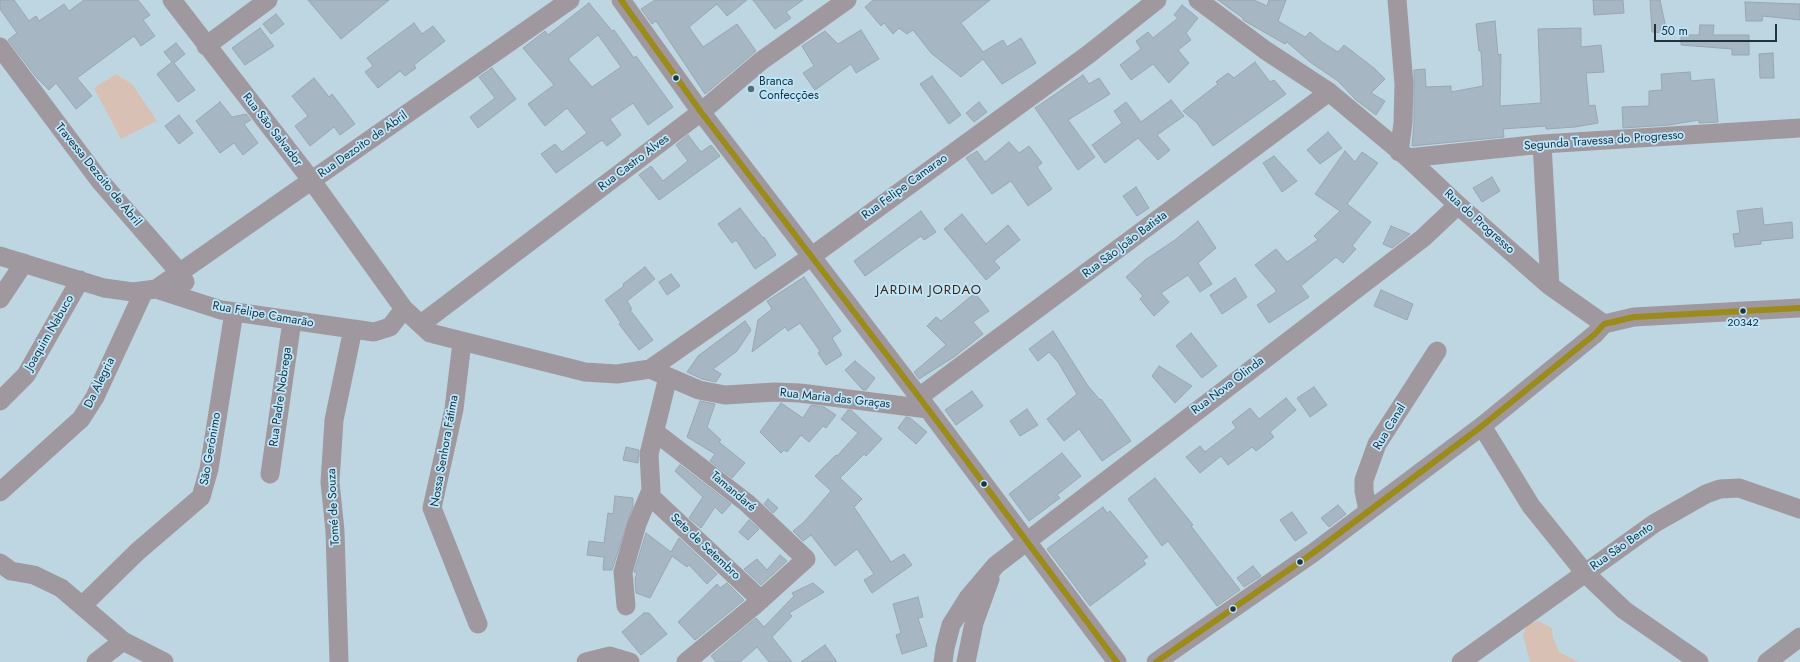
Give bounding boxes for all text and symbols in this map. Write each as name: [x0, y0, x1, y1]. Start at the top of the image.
scale bar: [1656, 16, 1779, 42]
text: 50 m: [1661, 22, 1688, 40]
unlabelled marker: [671, 73, 681, 83]
place label: Branca Confecções: [759, 75, 819, 103]
marker: Branca Confecções: [746, 84, 756, 94]
street label: Rua São Salvador: [239, 91, 305, 169]
street label: Rua Dezoito de Abril: [315, 109, 411, 181]
street label: Travessa Dezoito de Abril: [52, 121, 144, 229]
street label: Segunda Travessa do Progresso: [1524, 128, 1684, 154]
street label: Rua Castro Alves: [596, 132, 672, 194]
street label: Rua Felipe Camarao: [859, 151, 951, 223]
street label: Rua do Progresso: [1441, 187, 1517, 257]
street label: Rua São João Batista: [1080, 208, 1170, 282]
district label: JARDIM JORDAO: [876, 283, 982, 299]
street label: Joaquim Nabuco: [23, 293, 77, 373]
street label: Rua Felipe Camarão: [211, 299, 315, 331]
marker: 20342: [1738, 306, 1748, 316]
place label: 20342: [1727, 316, 1759, 330]
street label: Rua Padre Nobrega: [267, 346, 295, 448]
street label: Rua Nova Olinda: [1189, 354, 1267, 418]
street label: Da Alegria: [82, 355, 118, 411]
street label: Rua Maria das Graças: [779, 386, 891, 412]
street label: Nossa Senhora Fátima: [428, 394, 462, 508]
street label: Rua Canal: [1371, 401, 1409, 453]
street label: São Gerônimo: [197, 411, 225, 487]
street label: Tomé de Souza: [325, 468, 343, 546]
street label: Tamandaré: [708, 469, 758, 515]
unlabelled marker: [979, 479, 989, 489]
street label: Sete de Setembro: [667, 511, 743, 583]
street label: Rua São Bento: [1588, 520, 1656, 574]
unlabelled marker: [1295, 557, 1305, 567]
unlabelled marker: [1228, 604, 1238, 614]

